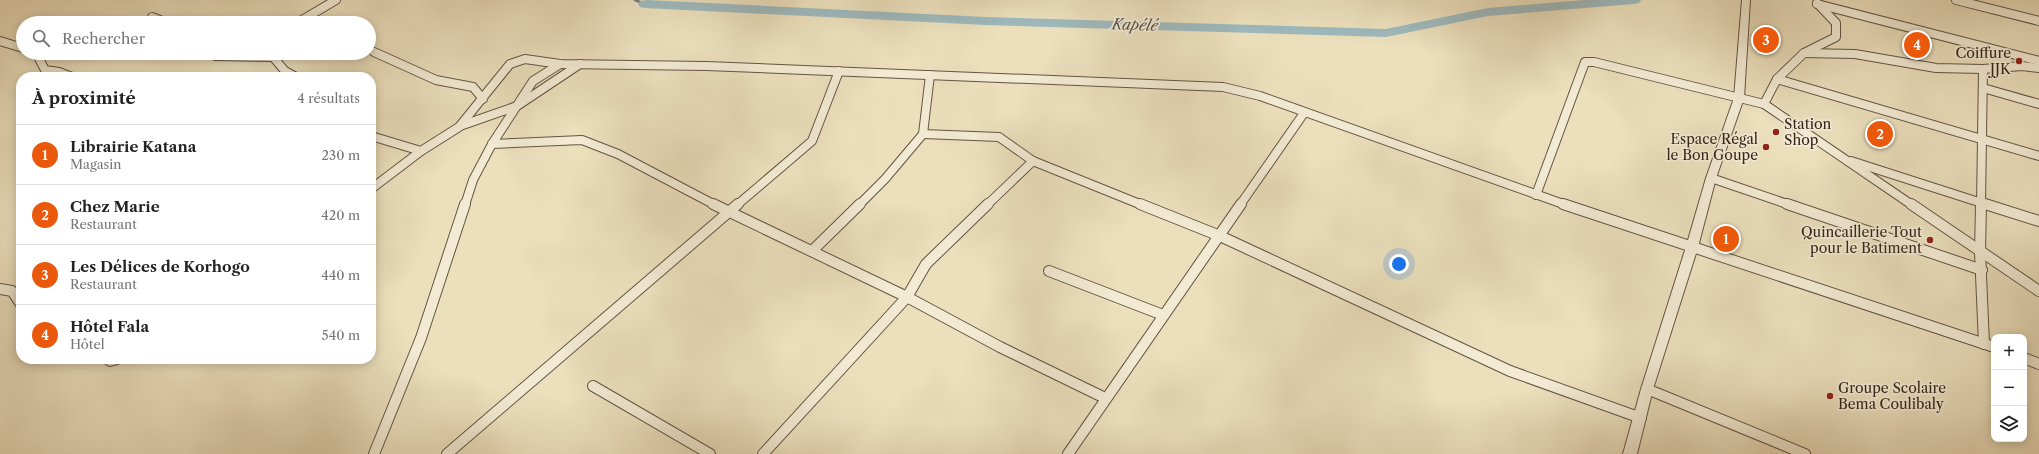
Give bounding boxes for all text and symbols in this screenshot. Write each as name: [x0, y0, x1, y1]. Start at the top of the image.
water label: Kapélé: [1111, 14, 1160, 35]
search box: [16, 16, 376, 60]
pin: 3: [1753, 25, 1779, 55]
icon: search: [30, 27, 52, 49]
text: Rechercher: [62, 29, 145, 48]
pin: 4: [1904, 30, 1930, 60]
place label: Coiffure JJK: [1956, 44, 2012, 78]
marker: Coiffure JJK: [2014, 56, 2024, 66]
text: À proximité: [32, 88, 136, 108]
text: 4 résultats: [297, 90, 360, 106]
place label: Station Shop: [1784, 115, 1832, 149]
pin: 2: [1867, 119, 1893, 149]
marker: Station Shop: [1771, 127, 1781, 137]
place label: Espace Régal le Bon Goupe: [1666, 130, 1758, 164]
text: Librairie Katana: [70, 137, 196, 156]
marker: Espace Régal le Bon Goupe: [1761, 142, 1771, 152]
text: 1: [42, 147, 48, 163]
text: 230 m: [322, 147, 360, 163]
text: Magasin: [70, 156, 121, 172]
text: Chez Marie: [70, 197, 160, 216]
text: 2: [41, 207, 49, 223]
text: 420 m: [321, 207, 360, 223]
text: Restaurant: [70, 216, 137, 232]
place label: Quincaillerie Tout pour le Batiment: [1801, 223, 1922, 257]
pin: 1: [1713, 224, 1739, 254]
marker: Quincaillerie Tout pour le Batiment: [1925, 235, 1935, 245]
your location: [1389, 254, 1409, 274]
text: Les Délices de Korhogo: [70, 257, 250, 276]
text: 3: [41, 267, 49, 283]
text: 440 m: [321, 267, 360, 283]
text: Restaurant: [70, 276, 137, 292]
text: Hôtel Fala: [70, 317, 149, 336]
text: 4: [41, 327, 49, 343]
text: 540 m: [322, 327, 360, 343]
map controls: [1991, 334, 2027, 442]
button: +: [1991, 334, 2027, 370]
text: Hôtel: [70, 336, 105, 352]
button: −: [1991, 370, 2027, 406]
place label: Groupe Scolaire Bema Coulibaly: [1838, 379, 1946, 413]
marker: Groupe Scolaire Bema Coulibaly: [1825, 391, 1835, 401]
button: layers: [1991, 406, 2027, 442]

